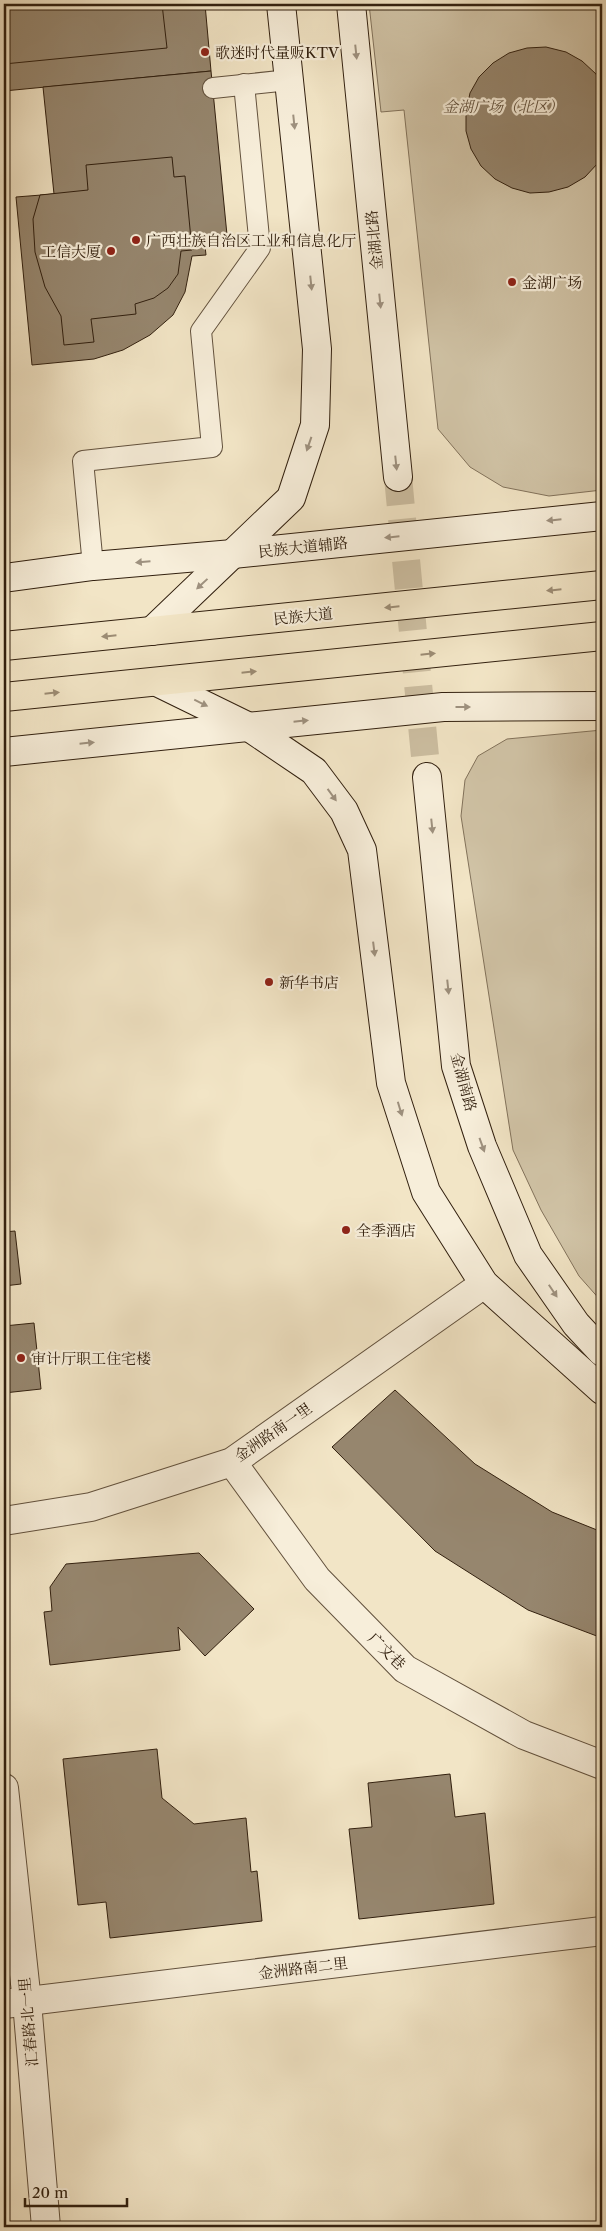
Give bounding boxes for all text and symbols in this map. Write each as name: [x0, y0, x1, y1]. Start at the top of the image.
place label: 歌迷时代量贩KTV: [215, 43, 340, 62]
one-way arrow: [352, 45, 360, 61]
marker: 歌迷时代量贩KTV: [199, 46, 211, 58]
park label: 金湖广场（北区）: [443, 97, 563, 116]
one-way arrow: [290, 114, 298, 130]
street label: 金湖北路: [361, 209, 387, 271]
place label: 广西壮族自治区工业和信息化厅: [146, 231, 356, 250]
marker: 广西壮族自治区工业和信息化厅: [130, 234, 142, 246]
place label: 工信大厦: [41, 242, 101, 261]
marker: 工信大厦: [105, 245, 117, 257]
place label: 金湖广场: [522, 273, 582, 292]
one-way arrow: [307, 276, 315, 292]
marker: 金湖广场: [506, 276, 518, 288]
one-way arrow: [377, 293, 385, 309]
one-way arrow: [305, 437, 312, 452]
one-way arrow: [393, 455, 401, 471]
one-way arrow: [545, 517, 561, 525]
street label: 民族大道辅路: [257, 533, 349, 561]
one-way arrow: [384, 533, 400, 541]
one-way arrow: [135, 558, 151, 566]
one-way arrow: [196, 578, 208, 590]
one-way arrow: [545, 586, 561, 594]
street label: 民族大道: [272, 603, 334, 629]
one-way arrow: [384, 603, 400, 611]
one-way arrow: [100, 632, 116, 640]
one-way arrow: [420, 650, 436, 658]
one-way arrow: [241, 668, 257, 676]
one-way arrow: [45, 688, 61, 696]
one-way arrow: [194, 699, 208, 707]
one-way arrow: [455, 703, 471, 711]
one-way arrow: [293, 717, 309, 725]
one-way arrow: [79, 739, 95, 747]
one-way arrow: [327, 788, 337, 802]
one-way arrow: [428, 818, 436, 834]
one-way arrow: [370, 941, 378, 957]
place label: 新华书店: [279, 973, 339, 992]
marker: 新华书店: [263, 976, 275, 988]
one-way arrow: [444, 980, 452, 996]
street label: 金湖南路: [447, 1051, 481, 1113]
one-way arrow: [396, 1102, 404, 1117]
one-way arrow: [479, 1138, 487, 1152]
place label: 全季酒店: [356, 1221, 416, 1240]
marker: 全季酒店: [340, 1224, 352, 1236]
one-way arrow: [548, 1284, 558, 1298]
place label: 审计厅职工住宅楼: [31, 1349, 151, 1368]
marker: 审计厅职工住宅楼: [15, 1352, 27, 1364]
street label: 金洲路南一里: [231, 1398, 315, 1466]
street label: 广文巷: [364, 1629, 410, 1673]
street label: 金洲路南二里: [257, 1953, 349, 1983]
street label: 汇春路北一里: [15, 1976, 41, 2068]
scale bar: [25, 2176, 128, 2208]
text: 20 m: [32, 2183, 68, 2202]

